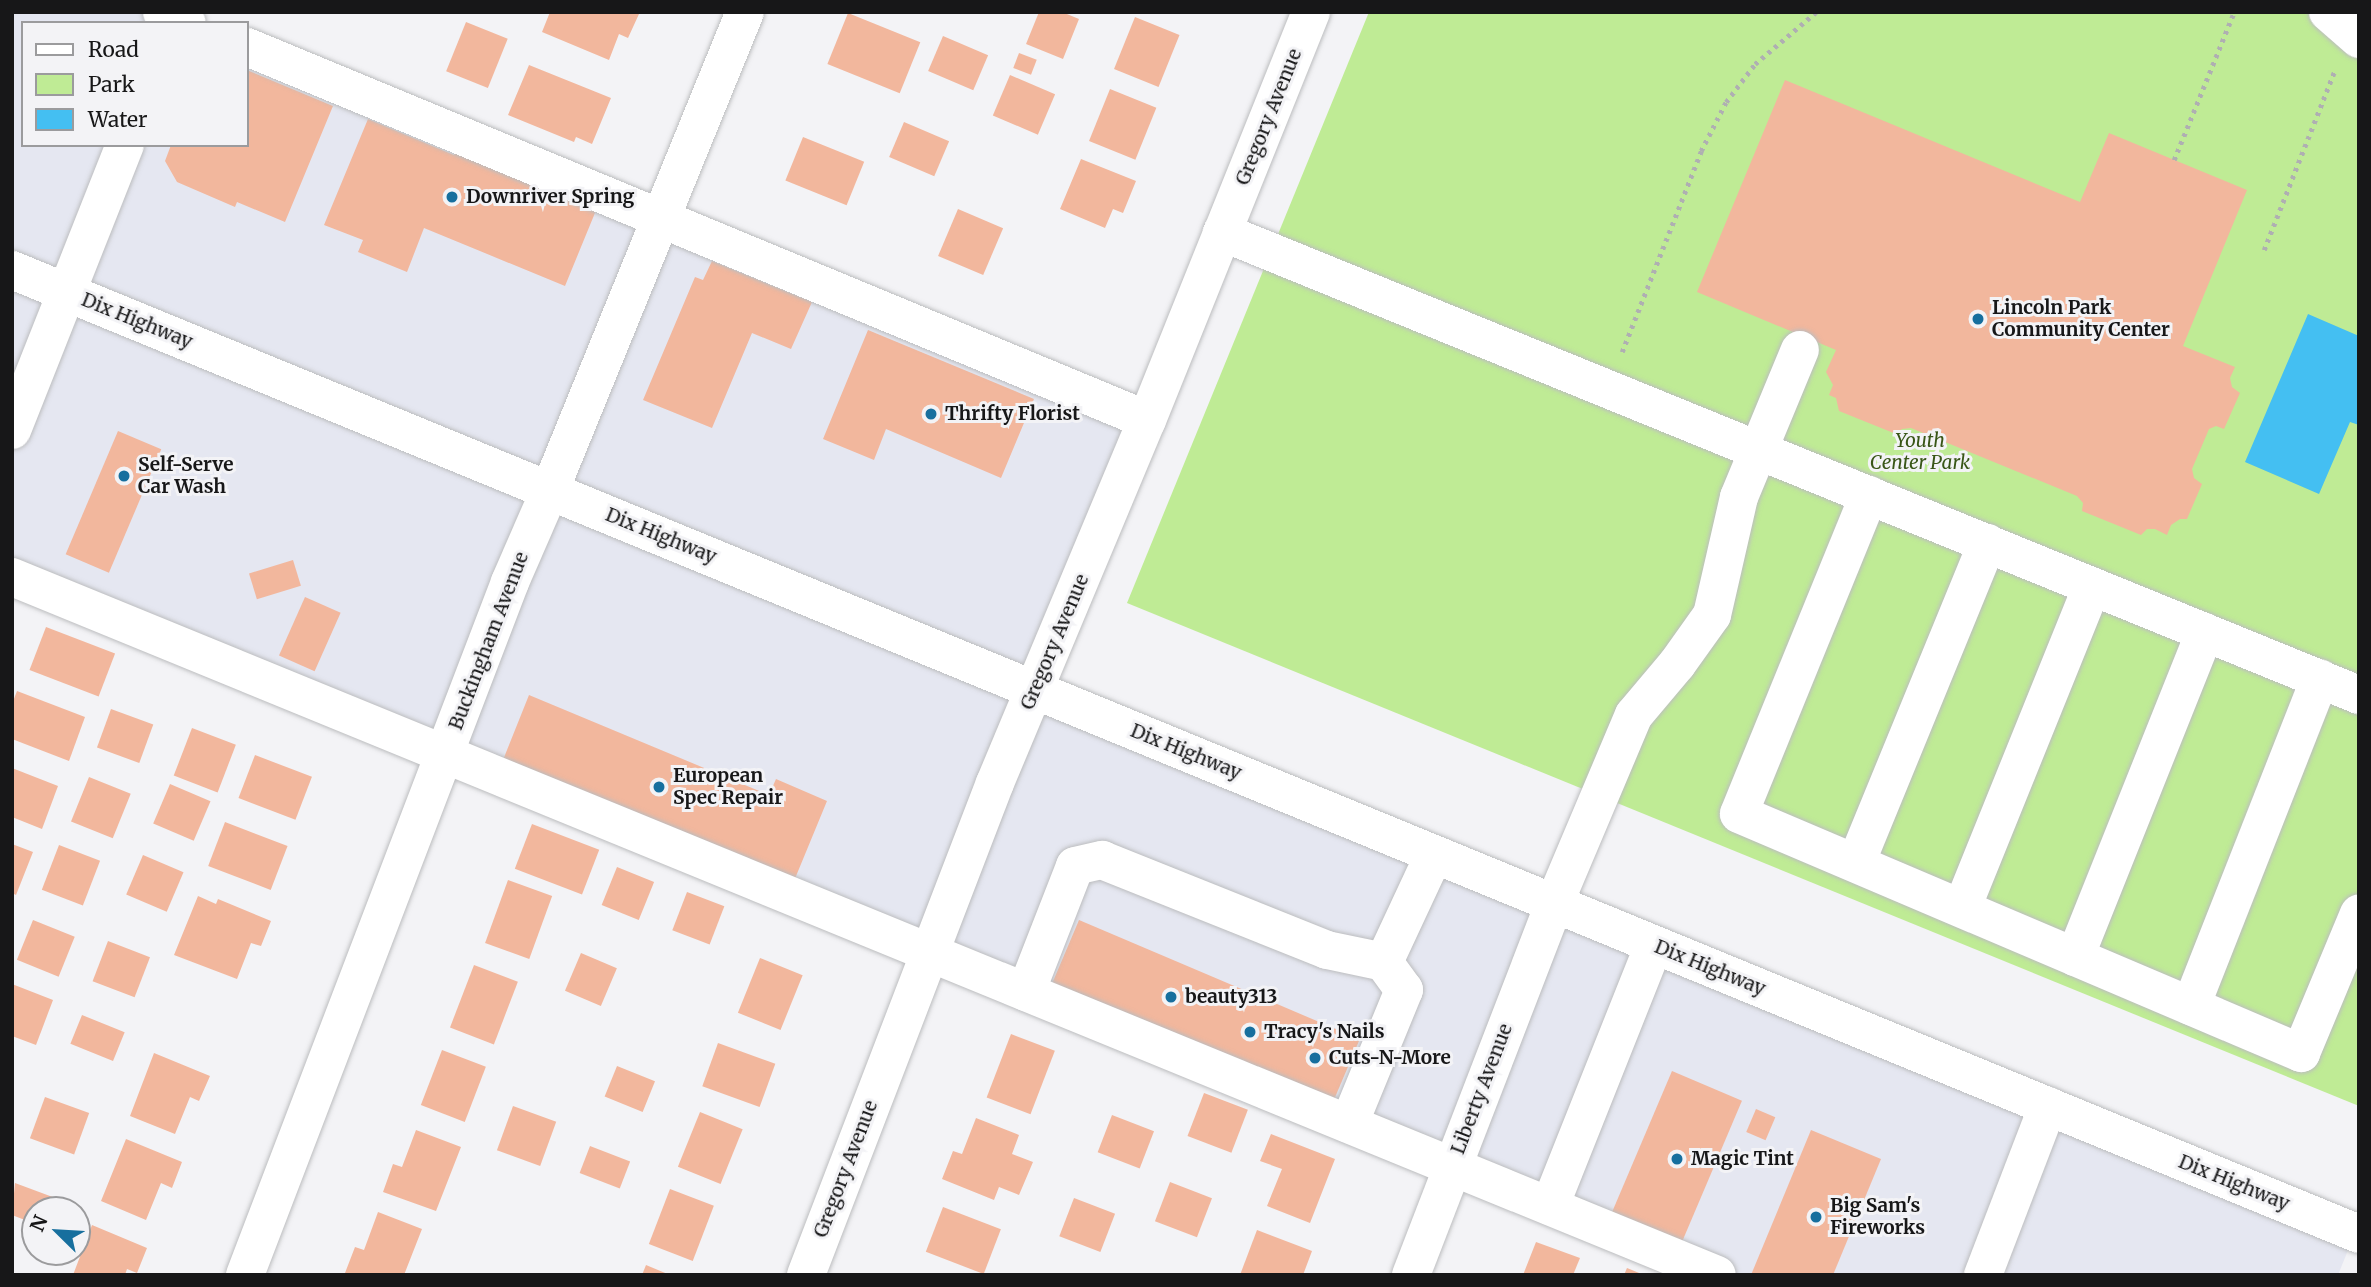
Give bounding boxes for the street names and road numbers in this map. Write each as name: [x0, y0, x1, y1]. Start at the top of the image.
street label: Gregory Avenue: [1231, 46, 1307, 188]
street label: Dix Highway: [78, 288, 196, 354]
street label: Dix Highway: [602, 503, 720, 569]
street label: Buckingham Avenue: [445, 549, 533, 733]
street label: Gregory Avenue: [1016, 571, 1094, 713]
street label: Dix Highway: [1127, 719, 1245, 785]
street label: Dix Highway: [1651, 935, 1769, 1001]
street label: Liberty Avenue: [1447, 1021, 1517, 1157]
street label: Gregory Avenue: [809, 1097, 883, 1241]
street label: Dix Highway: [2175, 1150, 2293, 1216]

